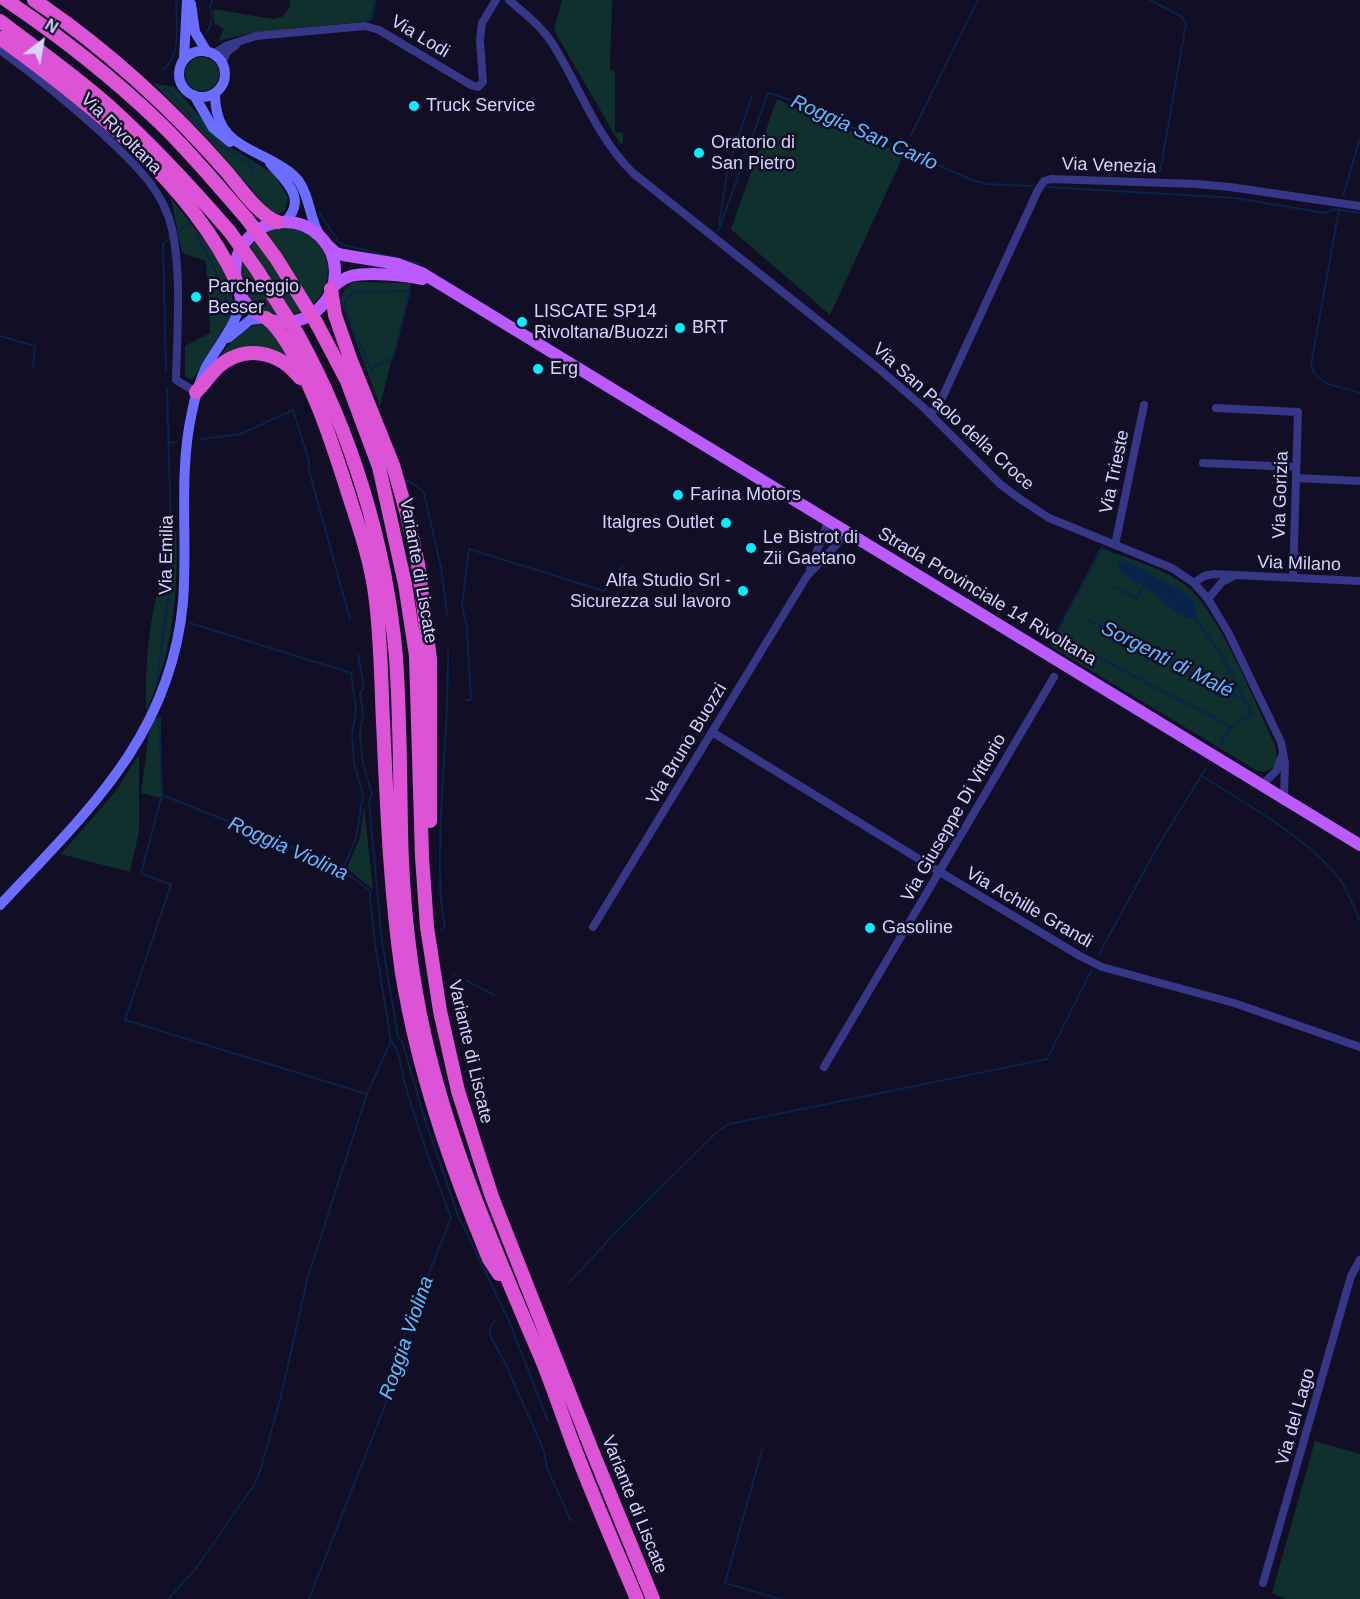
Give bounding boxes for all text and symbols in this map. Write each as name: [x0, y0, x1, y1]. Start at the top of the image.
street label: Via Lodi: [387, 11, 453, 63]
north arrow: [12, 12, 72, 72]
text: N: [42, 16, 61, 36]
street label: Via Rivoltana: [76, 89, 166, 179]
water label: Roggia San Carlo: [787, 90, 941, 176]
place label: Truck Service: [426, 95, 535, 117]
marker: Truck Service: [407, 99, 421, 113]
place label: Oratorio di San Pietro: [711, 132, 795, 174]
marker: Oratorio di San Pietro: [692, 146, 706, 160]
street label: Via Venezia: [1061, 154, 1157, 178]
place label: Parcheggio Besser: [208, 276, 299, 318]
marker: Parcheggio Besser: [189, 290, 203, 304]
place label: LISCATE SP14 Rivoltana/Buozzi: [534, 301, 668, 344]
marker: LISCATE SP14 Rivoltana/Buozzi: [515, 315, 529, 329]
place label: BRT: [692, 317, 728, 339]
marker: BRT: [673, 321, 687, 335]
street label: Via San Paolo della Croce: [868, 339, 1038, 495]
place label: Erg: [550, 358, 578, 380]
marker: Erg: [531, 362, 545, 376]
street label: Via Trieste: [1096, 428, 1134, 516]
street label: Via Gorizia: [1269, 451, 1293, 539]
place label: Farina Motors: [690, 484, 801, 506]
marker: Farina Motors: [671, 488, 685, 502]
street label: Variante di Liscate: [395, 497, 441, 645]
place label: Italgres Outlet: [602, 512, 714, 534]
street label: Via Emilia: [156, 515, 178, 595]
marker: Italgres Outlet: [719, 516, 733, 530]
street label: Strada Provinciale 14 Rivoltana: [874, 523, 1100, 671]
place label: Le Bistrot di Zii Gaetano: [763, 527, 858, 570]
marker: Le Bistrot di Zii Gaetano: [744, 541, 758, 555]
street label: Via Milano: [1257, 552, 1341, 576]
place label: Alfa Studio Srl - Sicurezza sul lavoro: [570, 570, 731, 612]
marker: Alfa Studio Srl - Sicurezza sul lavoro: [736, 584, 750, 598]
water label: Sorgenti di Malé: [1097, 617, 1237, 703]
street label: Via Bruno Buozzi: [642, 679, 732, 809]
street label: Via Giuseppe Di Vittorio: [897, 730, 1011, 906]
water label: Roggia Violina: [224, 812, 352, 886]
street label: Via Achille Grandi: [962, 863, 1096, 953]
place label: Gasoline: [882, 917, 953, 939]
marker: Gasoline: [863, 921, 877, 935]
street label: Variante di Liscate: [443, 978, 497, 1126]
water label: Roggia Violina: [375, 1273, 439, 1403]
street label: Via del Lago: [1272, 1366, 1320, 1468]
street label: Variante di Liscate: [596, 1433, 672, 1577]

